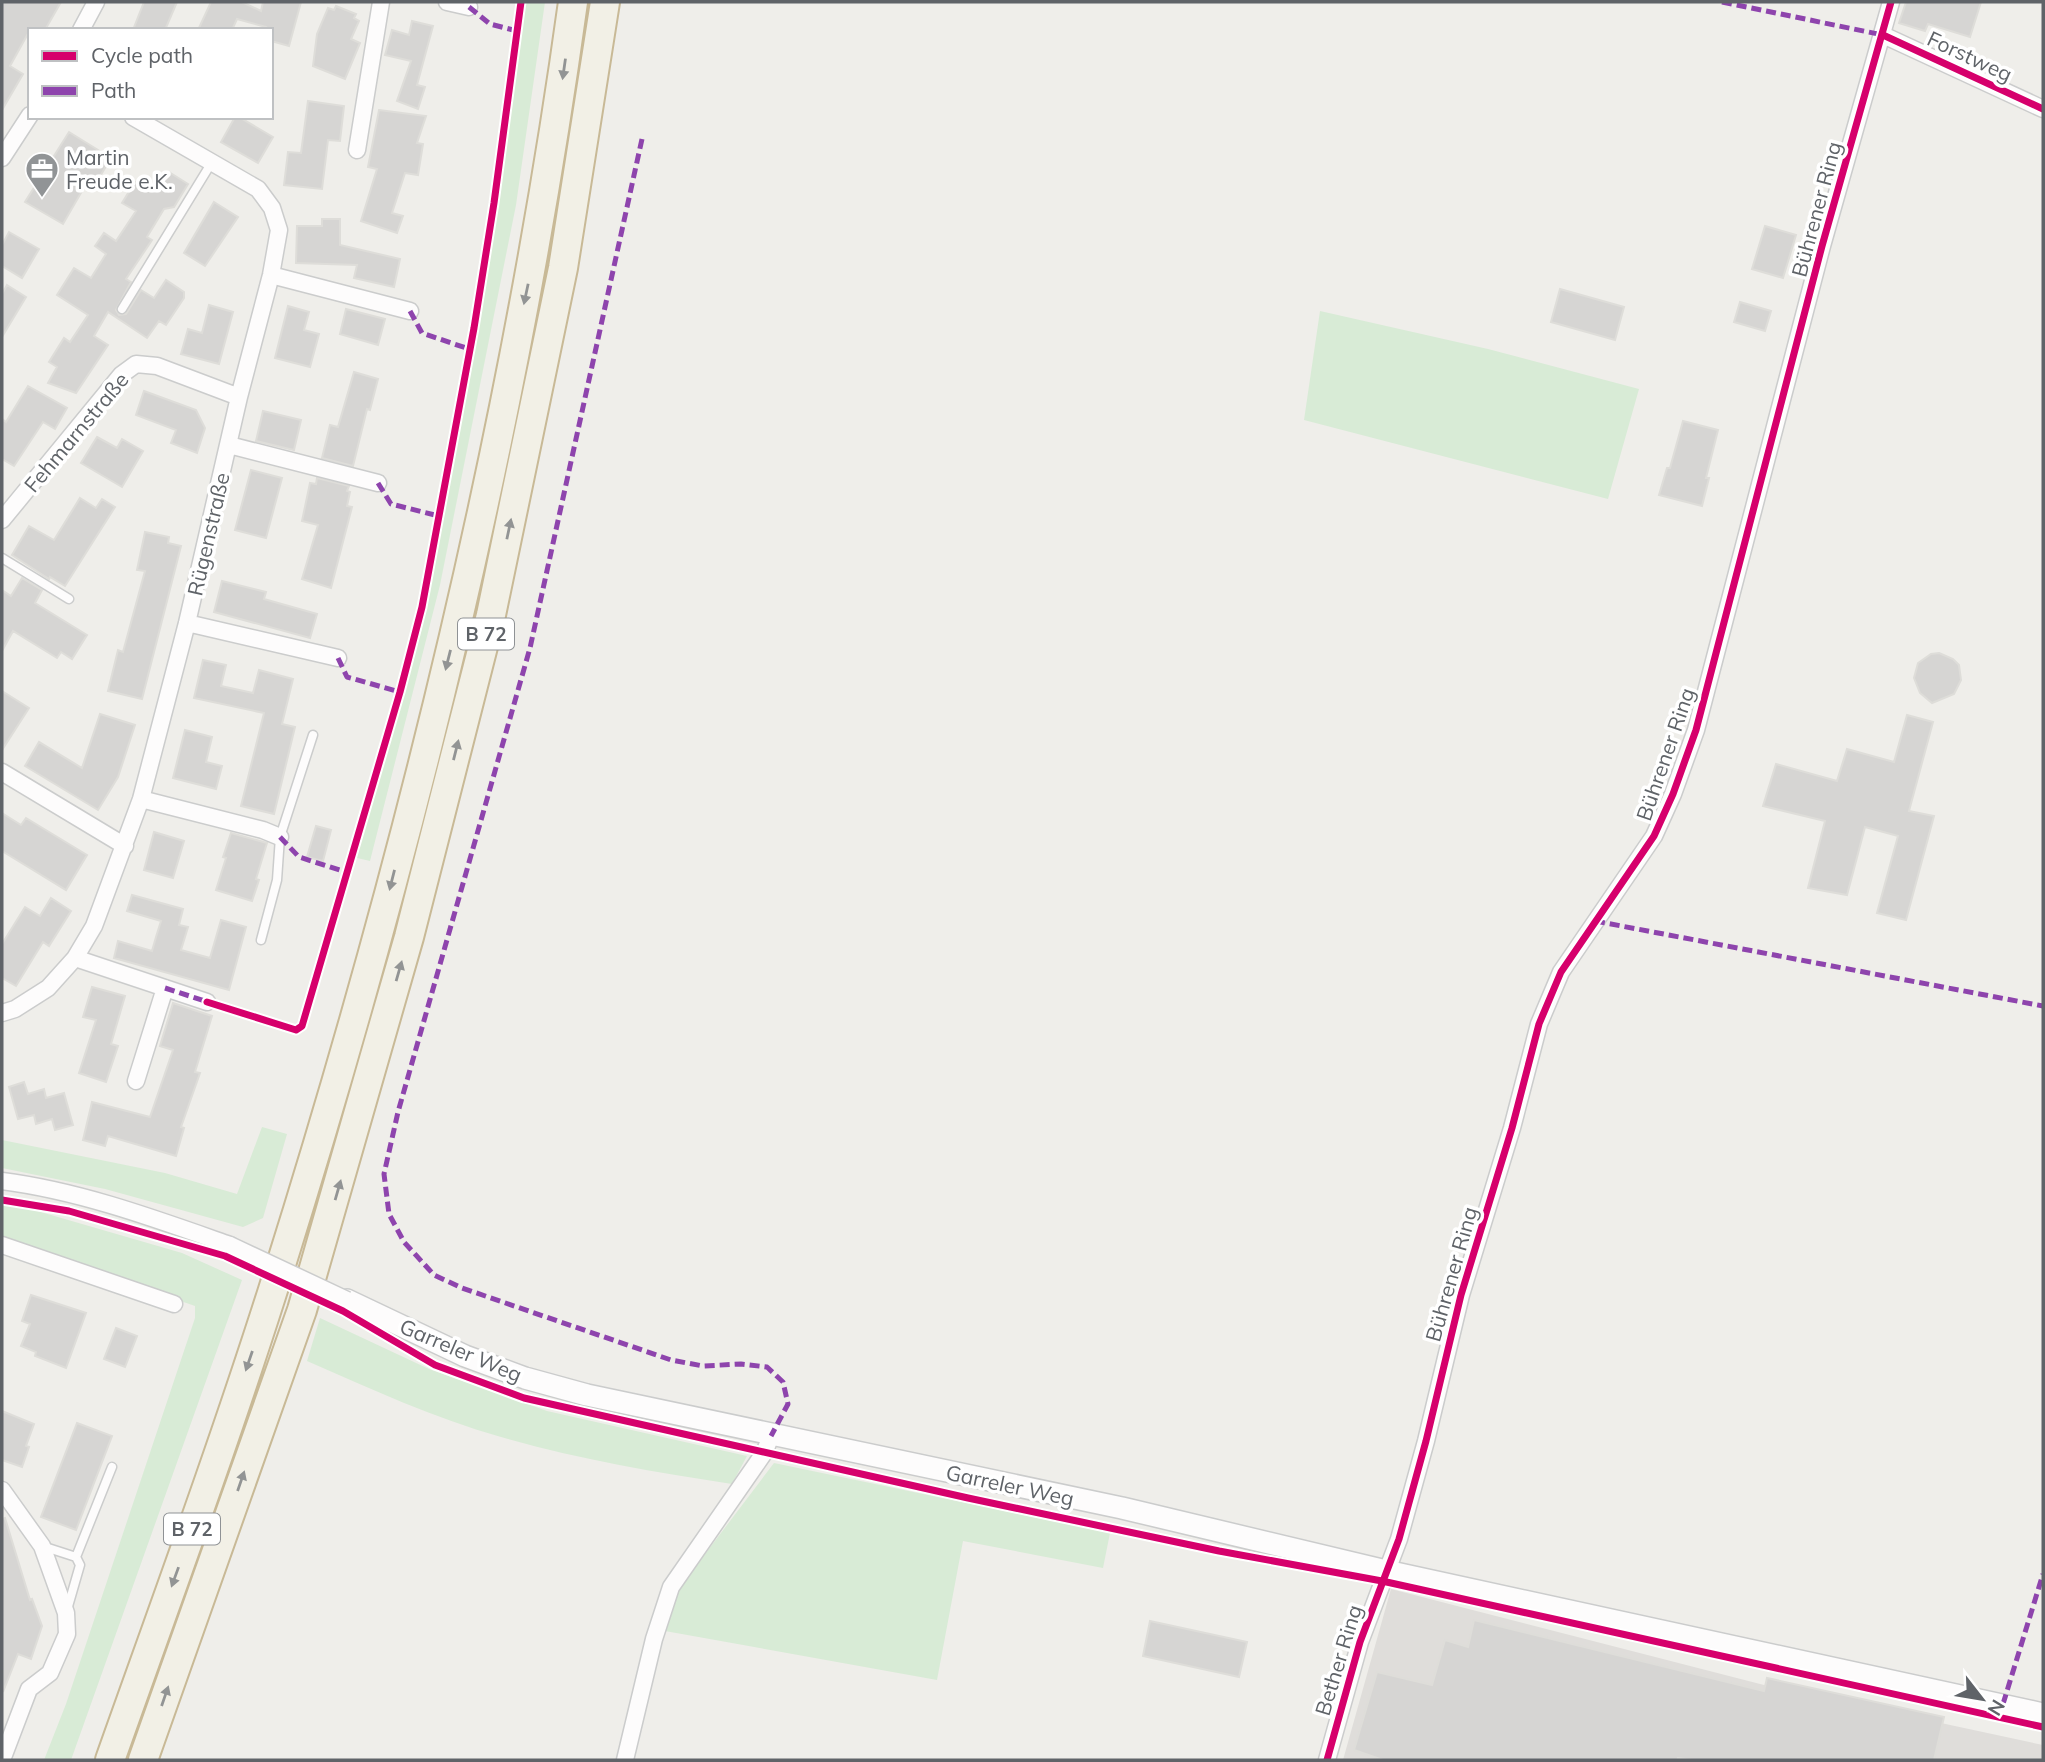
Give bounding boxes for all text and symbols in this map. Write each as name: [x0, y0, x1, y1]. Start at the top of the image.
street label: Forstweg: [1923, 25, 2017, 87]
legend: [28, 28, 273, 119]
text: Cycle path: [91, 42, 193, 68]
one-way arrow: [558, 58, 569, 80]
text: Path: [91, 77, 136, 103]
street label: Bührener Ring: [1785, 139, 1847, 279]
place label: Martin Freude e.K.: [66, 144, 173, 194]
office icon: Martin Freude e.K.: [23, 150, 61, 199]
one-way arrow: [521, 283, 532, 305]
street label: Fehmarnstraße: [18, 367, 134, 497]
street label: Rügenstraße: [181, 470, 235, 598]
one-way arrow: [503, 518, 514, 540]
road number: B 72: [458, 618, 514, 650]
one-way arrow: [442, 649, 453, 671]
street label: Bührener Ring: [1630, 684, 1700, 824]
one-way arrow: [451, 739, 462, 761]
one-way arrow: [386, 869, 397, 891]
one-way arrow: [395, 960, 405, 981]
one-way arrow: [333, 1178, 344, 1200]
street label: Bührener Ring: [1419, 1204, 1483, 1344]
street label: Garreler Weg: [396, 1313, 526, 1387]
one-way arrow: [243, 1351, 254, 1372]
street label: Garreler Weg: [944, 1459, 1076, 1511]
one-way arrow: [236, 1471, 247, 1492]
road number: B 72: [164, 1513, 220, 1544]
one-way arrow: [170, 1566, 181, 1587]
street label: Bether Ring: [1309, 1602, 1367, 1718]
north arrow: [1947, 1664, 2017, 1734]
one-way arrow: [160, 1685, 171, 1706]
text: N: [1983, 1695, 2011, 1720]

